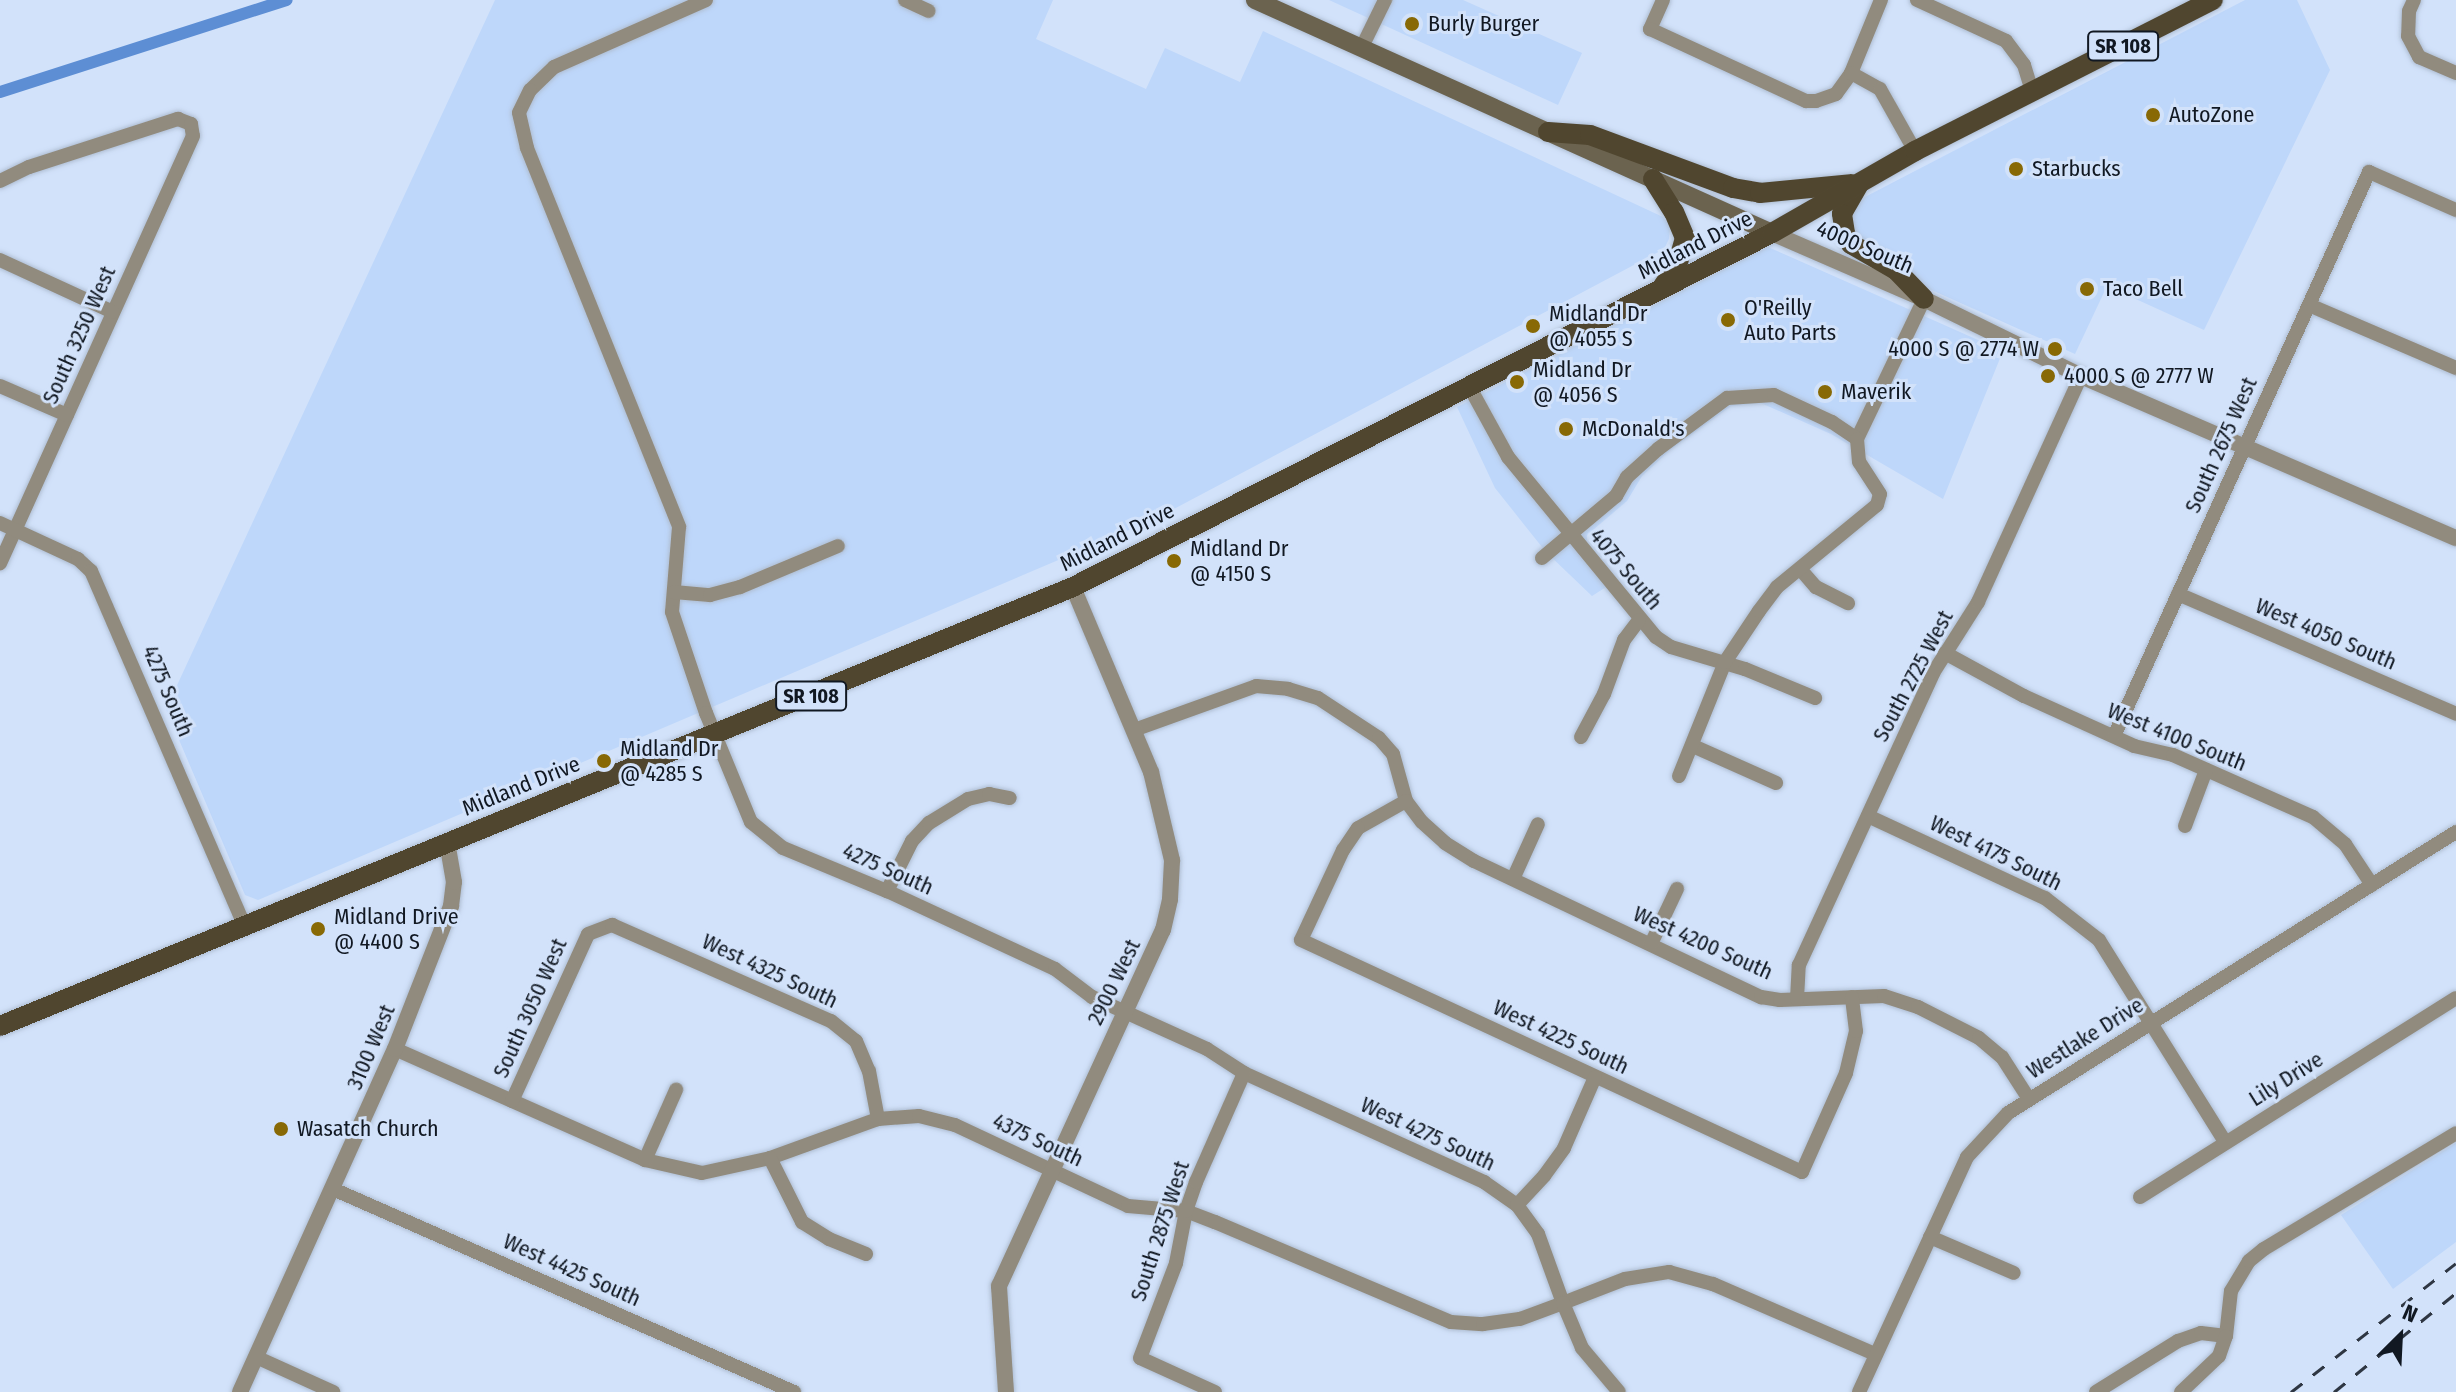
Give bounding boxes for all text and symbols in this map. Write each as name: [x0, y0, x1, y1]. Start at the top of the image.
place label: Burly Burger: [1428, 11, 1539, 37]
marker: Burly Burger: [1403, 15, 1421, 33]
road number: SR 108: [2087, 30, 2159, 62]
place label: AutoZone: [2169, 102, 2254, 128]
marker: AutoZone: [2144, 106, 2162, 124]
place label: Starbucks: [2032, 156, 2121, 182]
marker: Starbucks: [2007, 160, 2025, 178]
street label: Midland Drive: [1634, 205, 1756, 285]
street label: 4000 South: [1812, 215, 1918, 279]
street label: South 3250 West: [37, 262, 121, 408]
place label: Taco Bell: [2103, 276, 2183, 302]
marker: Taco Bell: [2078, 280, 2096, 298]
place label: O'Reilly Auto Parts: [1744, 294, 1836, 346]
place label: Midland Dr @ 4055 S: [1549, 300, 1647, 352]
marker: O'Reilly Auto Parts: [1719, 311, 1737, 329]
marker: Midland Dr @ 4055 S: [1524, 317, 1542, 335]
place label: 4000 S @ 2774 W: [1888, 336, 2039, 362]
marker: 4000 S @ 2774 W: [2046, 340, 2064, 358]
place label: Midland Dr @ 4056 S: [1533, 356, 1631, 408]
place label: 4000 S @ 2777 W: [2064, 363, 2214, 389]
marker: 4000 S @ 2777 W: [2039, 367, 2057, 385]
marker: Midland Dr @ 4056 S: [1508, 373, 1526, 391]
street label: South 2675 West: [2179, 373, 2263, 517]
place label: Maverik: [1841, 379, 1911, 405]
marker: Maverik: [1816, 383, 1834, 401]
place label: McDonald's: [1582, 416, 1685, 442]
marker: McDonald's: [1557, 420, 1575, 438]
street label: Midland Drive: [1056, 497, 1178, 577]
street label: 4075 South: [1584, 523, 1668, 615]
place label: Midland Dr @ 4150 S: [1190, 535, 1288, 586]
marker: Midland Dr @ 4150 S: [1165, 552, 1183, 570]
street label: West 4050 South: [2252, 592, 2400, 676]
street label: South 2725 West: [1867, 606, 1959, 746]
street label: 4275 South: [137, 641, 199, 741]
road number: SR 108: [775, 680, 847, 712]
street label: West 4100 South: [2104, 697, 2250, 777]
place label: Midland Dr @ 4285 S: [620, 735, 718, 786]
street label: Midland Drive: [458, 750, 584, 822]
marker: Midland Dr @ 4285 S: [595, 752, 613, 770]
street label: West 4175 South: [1926, 810, 2066, 896]
street label: 4275 South: [839, 837, 937, 901]
street label: West 4200 South: [1629, 900, 1777, 986]
place label: Midland Drive @ 4400 S: [334, 903, 459, 954]
marker: Midland Drive @ 4400 S: [309, 920, 327, 938]
street label: West 4325 South: [698, 928, 842, 1014]
street label: South 3050 West: [487, 934, 573, 1082]
street label: 2900 West: [1082, 935, 1146, 1029]
street label: Westlake Drive: [2022, 992, 2148, 1084]
street label: West 4225 South: [1489, 994, 1633, 1080]
street label: 3100 West: [341, 1001, 401, 1093]
street label: Lily Drive: [2244, 1046, 2328, 1112]
street label: West 4275 South: [1357, 1091, 1499, 1177]
street label: 4375 South: [989, 1108, 1087, 1172]
place label: Wasatch Church: [297, 1116, 439, 1142]
marker: Wasatch Church: [272, 1120, 290, 1138]
street label: South 2875 West: [1125, 1158, 1195, 1304]
street label: West 4425 South: [499, 1228, 645, 1312]
north arrow: [2360, 1296, 2440, 1376]
text: N: [2398, 1299, 2421, 1329]

